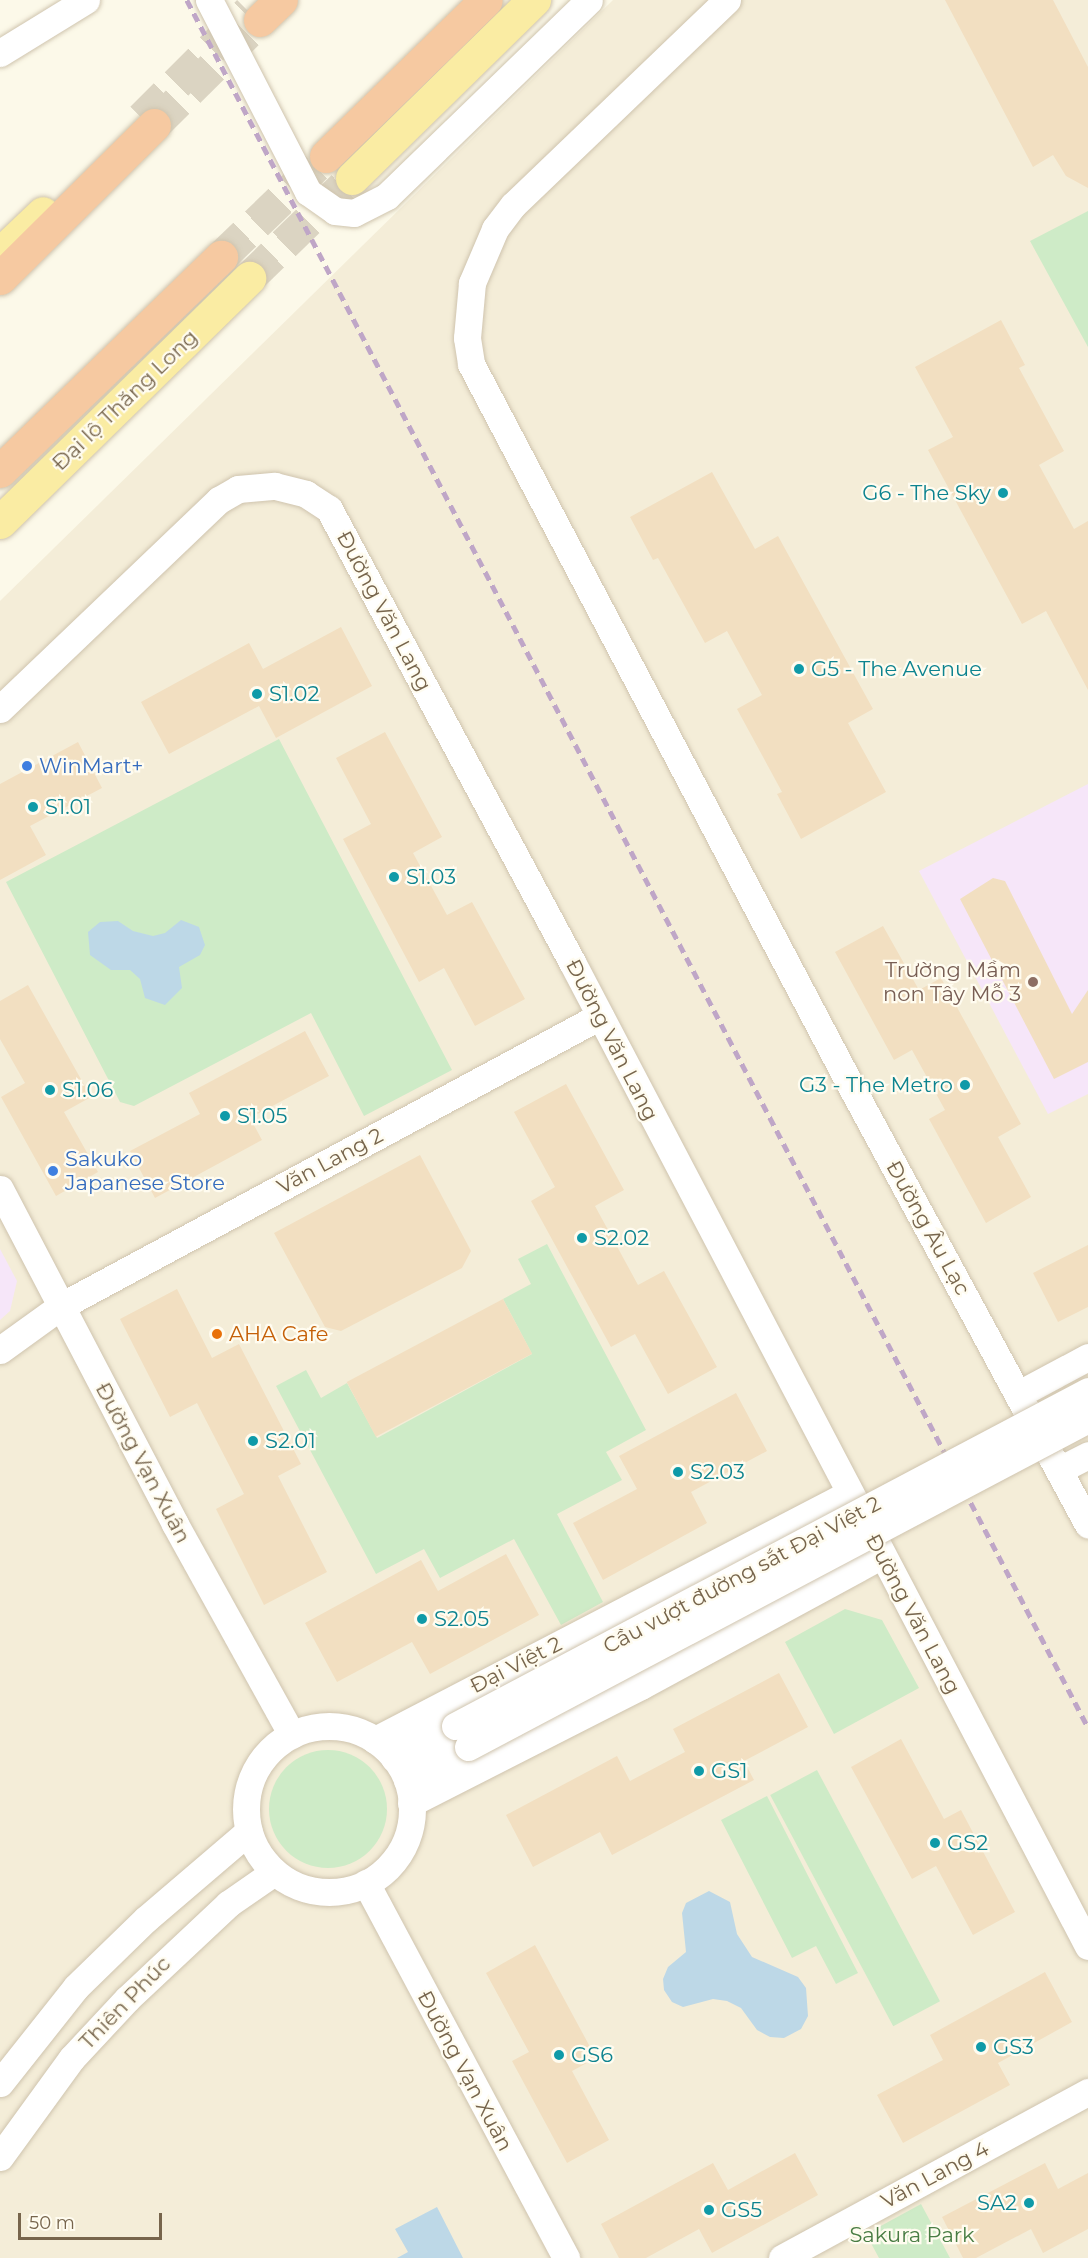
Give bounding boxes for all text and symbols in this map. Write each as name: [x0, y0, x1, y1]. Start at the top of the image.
street label: Đại lộ Thăng Long: [47, 324, 203, 476]
place label: G6 - The Sky: [862, 480, 991, 506]
marker: G6 - The Sky: [996, 486, 1010, 500]
street label: Đường Văn Lang: [331, 527, 437, 695]
place label: G5 - The Avenue: [811, 656, 982, 682]
marker: G5 - The Avenue: [792, 662, 806, 676]
place label: S1.02: [269, 681, 319, 707]
marker: S1.02: [250, 687, 264, 701]
place label: WinMart+: [39, 753, 143, 779]
marker: WinMart+: [20, 759, 34, 773]
place label: S1.01: [45, 794, 91, 820]
marker: S1.01: [26, 800, 40, 814]
place label: S1.03: [406, 864, 456, 890]
marker: S1.03: [387, 870, 401, 884]
street label: Đường Văn Lang: [560, 955, 664, 1125]
place label: Trường Mầm non Tây Mỗ 3: [883, 957, 1021, 1007]
marker: Trường Mầm non Tây Mỗ 3: [1026, 975, 1040, 989]
place label: G3 - The Metro: [799, 1072, 953, 1098]
place label: S1.06: [62, 1077, 113, 1103]
marker: G3 - The Metro: [958, 1078, 972, 1092]
marker: S1.06: [43, 1083, 57, 1097]
place label: S1.05: [237, 1103, 287, 1129]
marker: S1.05: [218, 1109, 232, 1123]
street label: Văn Lang 2: [273, 1123, 387, 1199]
place label: Sakuko Japanese Store: [65, 1146, 225, 1196]
street label: Đường Âu Lạc: [881, 1156, 975, 1300]
marker: Sakuko Japanese Store: [46, 1164, 60, 1178]
place label: S2.02: [594, 1225, 649, 1251]
marker: S2.02: [575, 1231, 589, 1245]
place label: AHA Cafe: [229, 1321, 328, 1347]
marker: AHA Cafe: [210, 1327, 224, 1341]
street label: Đường Vạn Xuân: [90, 1378, 196, 1548]
place label: S2.01: [265, 1428, 316, 1454]
marker: S2.01: [246, 1434, 260, 1448]
place label: S2.03: [690, 1459, 745, 1485]
marker: S2.03: [671, 1465, 685, 1479]
street label: Cầu vượt đường sắt Đại Việt 2: [599, 1491, 885, 1659]
street label: Đường Văn Lang: [860, 1530, 966, 1698]
place label: S2.05: [434, 1606, 489, 1632]
marker: S2.05: [415, 1612, 429, 1626]
street label: Đại Việt 2: [466, 1631, 566, 1699]
place label: GS1: [711, 1758, 748, 1784]
marker: GS1: [692, 1764, 706, 1778]
place label: GS2: [947, 1830, 988, 1856]
marker: GS2: [928, 1836, 942, 1850]
street label: Thiên Phúc: [74, 1951, 176, 2055]
street label: Đường Vạn Xuân: [412, 1986, 518, 2156]
place label: GS3: [993, 2034, 1034, 2060]
marker: GS3: [974, 2040, 988, 2054]
place label: GS6: [571, 2042, 613, 2068]
marker: GS6: [552, 2048, 566, 2062]
street label: Văn Lang 4: [877, 2136, 993, 2214]
place label: SA2: [977, 2190, 1017, 2216]
marker: SA2: [1022, 2196, 1036, 2210]
place label: GS5: [721, 2197, 762, 2223]
scale bar: [21, 2201, 165, 2239]
marker: GS5: [702, 2203, 716, 2217]
text: 50 m: [29, 2212, 75, 2234]
park label: Sakura Park: [849, 2222, 975, 2248]

